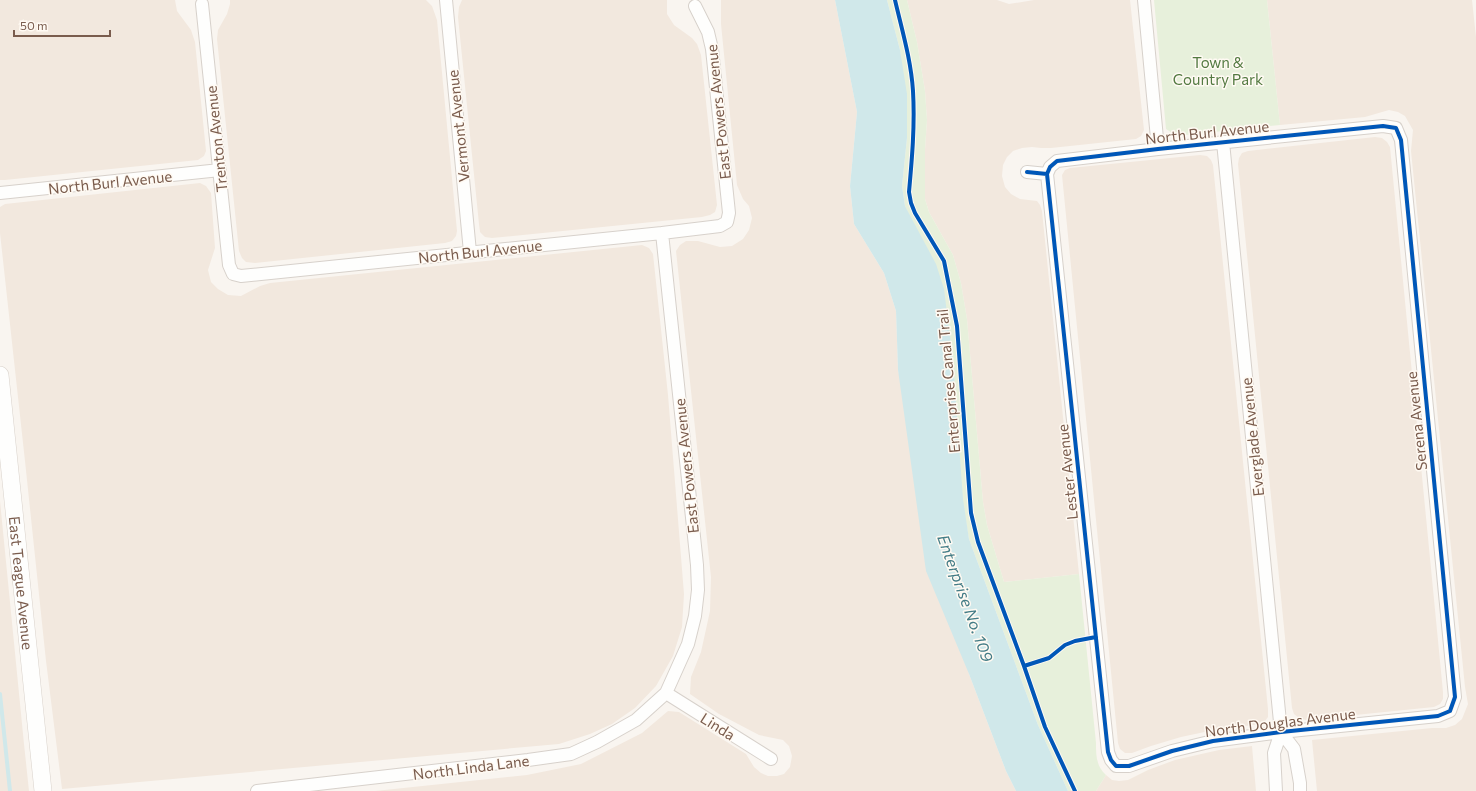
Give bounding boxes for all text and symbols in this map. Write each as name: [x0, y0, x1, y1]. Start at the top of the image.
scale bar: [14, 12, 110, 38]
text: 50 m: [20, 18, 48, 32]
street label: East Powers Avenue: [702, 44, 734, 180]
park label: Town & Country Park: [1173, 53, 1263, 88]
street label: Vermont Avenue: [443, 69, 473, 183]
street label: Trenton Avenue: [201, 85, 231, 193]
street label: North Burl Avenue: [1144, 117, 1270, 147]
street label: North Burl Avenue: [47, 167, 173, 197]
street label: North Burl Avenue: [417, 236, 543, 266]
street label: Enterprise Canal Trail: [933, 308, 963, 454]
street label: Serena Avenue: [1402, 370, 1430, 472]
street label: Everglade Avenue: [1237, 377, 1267, 497]
street label: East Powers Avenue: [670, 398, 702, 534]
street label: Lester Avenue: [1053, 423, 1081, 521]
street label: East Teague Avenue: [6, 515, 37, 651]
water label: Enterprise No. 109: [934, 532, 998, 664]
street label: North Douglas Avenue: [1204, 704, 1356, 740]
street label: Linda: [697, 708, 739, 744]
street label: North Linda Lane: [412, 751, 530, 783]

